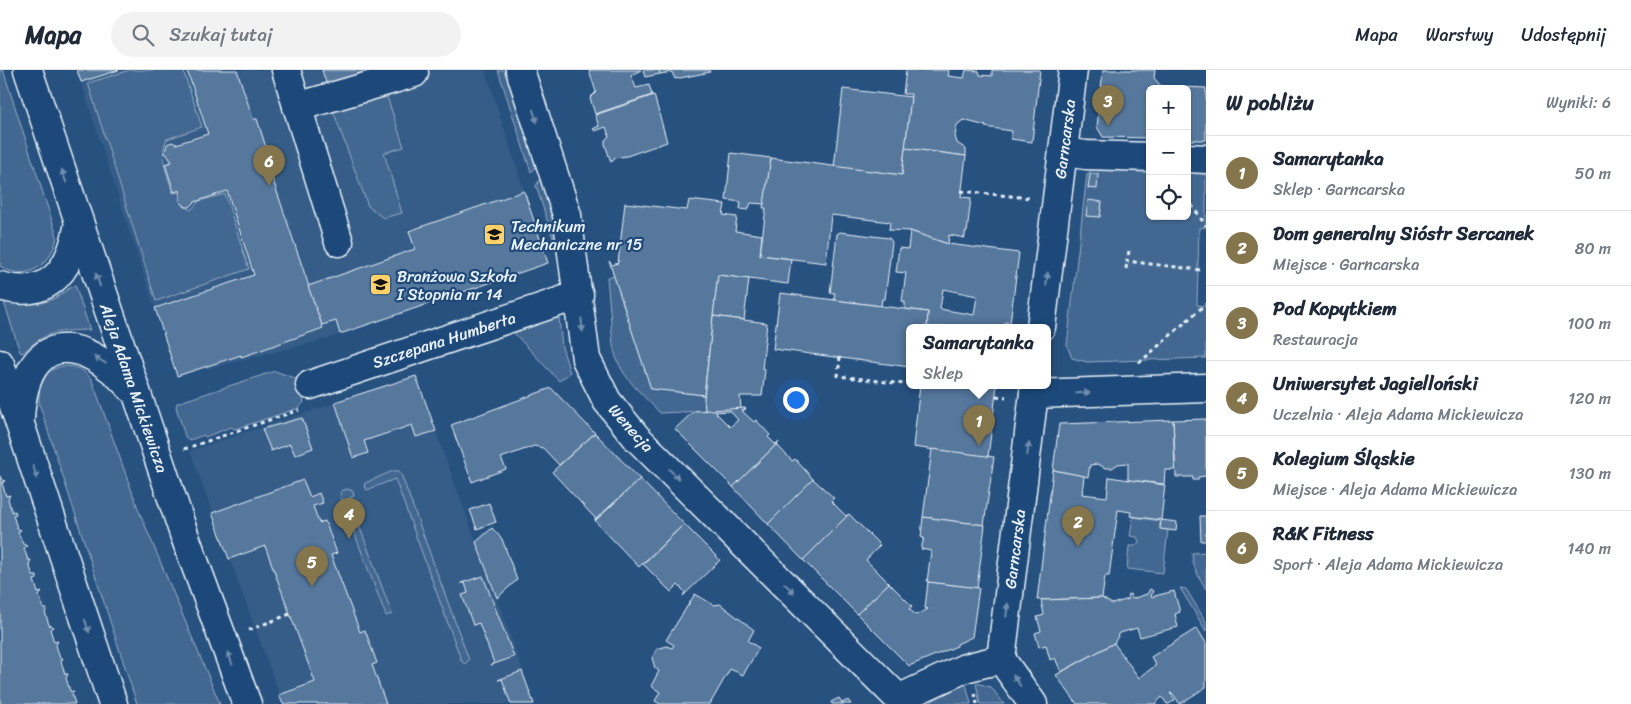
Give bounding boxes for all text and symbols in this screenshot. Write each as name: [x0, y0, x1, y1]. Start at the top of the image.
search box: [111, 12, 461, 57]
text: Mapa: [25, 14, 81, 56]
text: Szukaj tutaj: [169, 18, 273, 51]
text: Mapa: [1355, 19, 1398, 51]
text: Warstwy: [1426, 19, 1493, 51]
text: Udostępnij: [1521, 19, 1606, 51]
icon: search: [129, 21, 157, 49]
text: W pobliżu: [1226, 84, 1314, 122]
pin: 3: [1092, 85, 1124, 126]
map controls: [1146, 85, 1191, 220]
button: +: [1146, 85, 1191, 130]
text: Wyniki: 6: [1546, 88, 1611, 117]
street label: Garncarska: [1046, 98, 1084, 180]
one-way arrow: [532, 109, 539, 124]
button: −: [1146, 130, 1191, 175]
text: Samarytanka: [1273, 142, 1384, 175]
pin: 6: [253, 145, 285, 186]
text: 1: [1239, 159, 1245, 188]
text: 50 m: [1575, 159, 1611, 188]
one-way arrow: [59, 168, 67, 183]
button: locate: [1146, 175, 1191, 220]
text: Sklep · Garncarska: [1273, 175, 1405, 204]
place label: Technikum Mechaniczne nr 15: [511, 212, 643, 259]
text: Dom generalny Sióstr Sercanek: [1273, 217, 1534, 250]
school or university icon: Technikum Mechaniczne nr 15: [483, 223, 507, 247]
text: 2: [1237, 234, 1247, 263]
text: 80 m: [1575, 234, 1611, 263]
text: Miejsce · Garncarska: [1273, 250, 1419, 279]
place label: Branżowa Szkoła I Stopnia nr 14: [396, 262, 518, 309]
one-way arrow: [1043, 270, 1051, 286]
one-way arrow: [94, 272, 102, 287]
school or university icon: Branżowa Szkoła I Stopnia nr 14: [369, 273, 393, 297]
text: Pod Kopytkiem: [1273, 292, 1397, 325]
street label: Aleja Adama Mickiewicza: [91, 298, 177, 477]
street label: Szczepana Humberta: [369, 303, 519, 377]
text: 3: [1238, 309, 1246, 338]
text: 100 m: [1567, 309, 1611, 338]
one-way arrow: [578, 317, 586, 333]
popup: [906, 324, 1051, 389]
text: Restauracja: [1273, 325, 1358, 354]
text: Samarytanka: [923, 326, 1034, 359]
one-way arrow: [93, 355, 106, 364]
text: Sklep: [923, 359, 963, 388]
text: Uniwersytet Jagielloński: [1273, 367, 1478, 400]
text: 4: [1237, 384, 1247, 413]
text: 120 m: [1568, 384, 1611, 413]
your location: [783, 387, 809, 413]
one-way arrow: [1075, 388, 1091, 396]
street label: Wenecja: [601, 397, 661, 459]
text: Uczelnia · Aleja Adama Mickiewicza: [1273, 400, 1523, 429]
pin: 1: [963, 405, 995, 446]
one-way arrow: [1024, 441, 1032, 457]
text: Kolegium Śląskie: [1273, 442, 1415, 475]
text: 5: [1237, 459, 1247, 488]
text: 130 m: [1569, 459, 1611, 488]
one-way arrow: [32, 464, 40, 479]
one-way arrow: [667, 468, 679, 480]
text: Miejsce · Aleja Adama Mickiewicza: [1273, 475, 1517, 504]
pin: 4: [333, 498, 365, 539]
pin: 2: [1062, 506, 1094, 547]
street label: Garncarska: [996, 508, 1034, 590]
text: R&K Fitness: [1273, 517, 1374, 550]
text: 6: [1237, 534, 1247, 563]
text: 140 m: [1568, 534, 1611, 563]
pin: 5: [296, 546, 328, 587]
text: Sport · Aleja Adama Mickiewicza: [1273, 550, 1503, 579]
one-way arrow: [783, 582, 795, 594]
one-way arrow: [1003, 602, 1011, 618]
one-way arrow: [83, 619, 91, 634]
one-way arrow: [226, 651, 233, 666]
one-way arrow: [1012, 674, 1022, 688]

